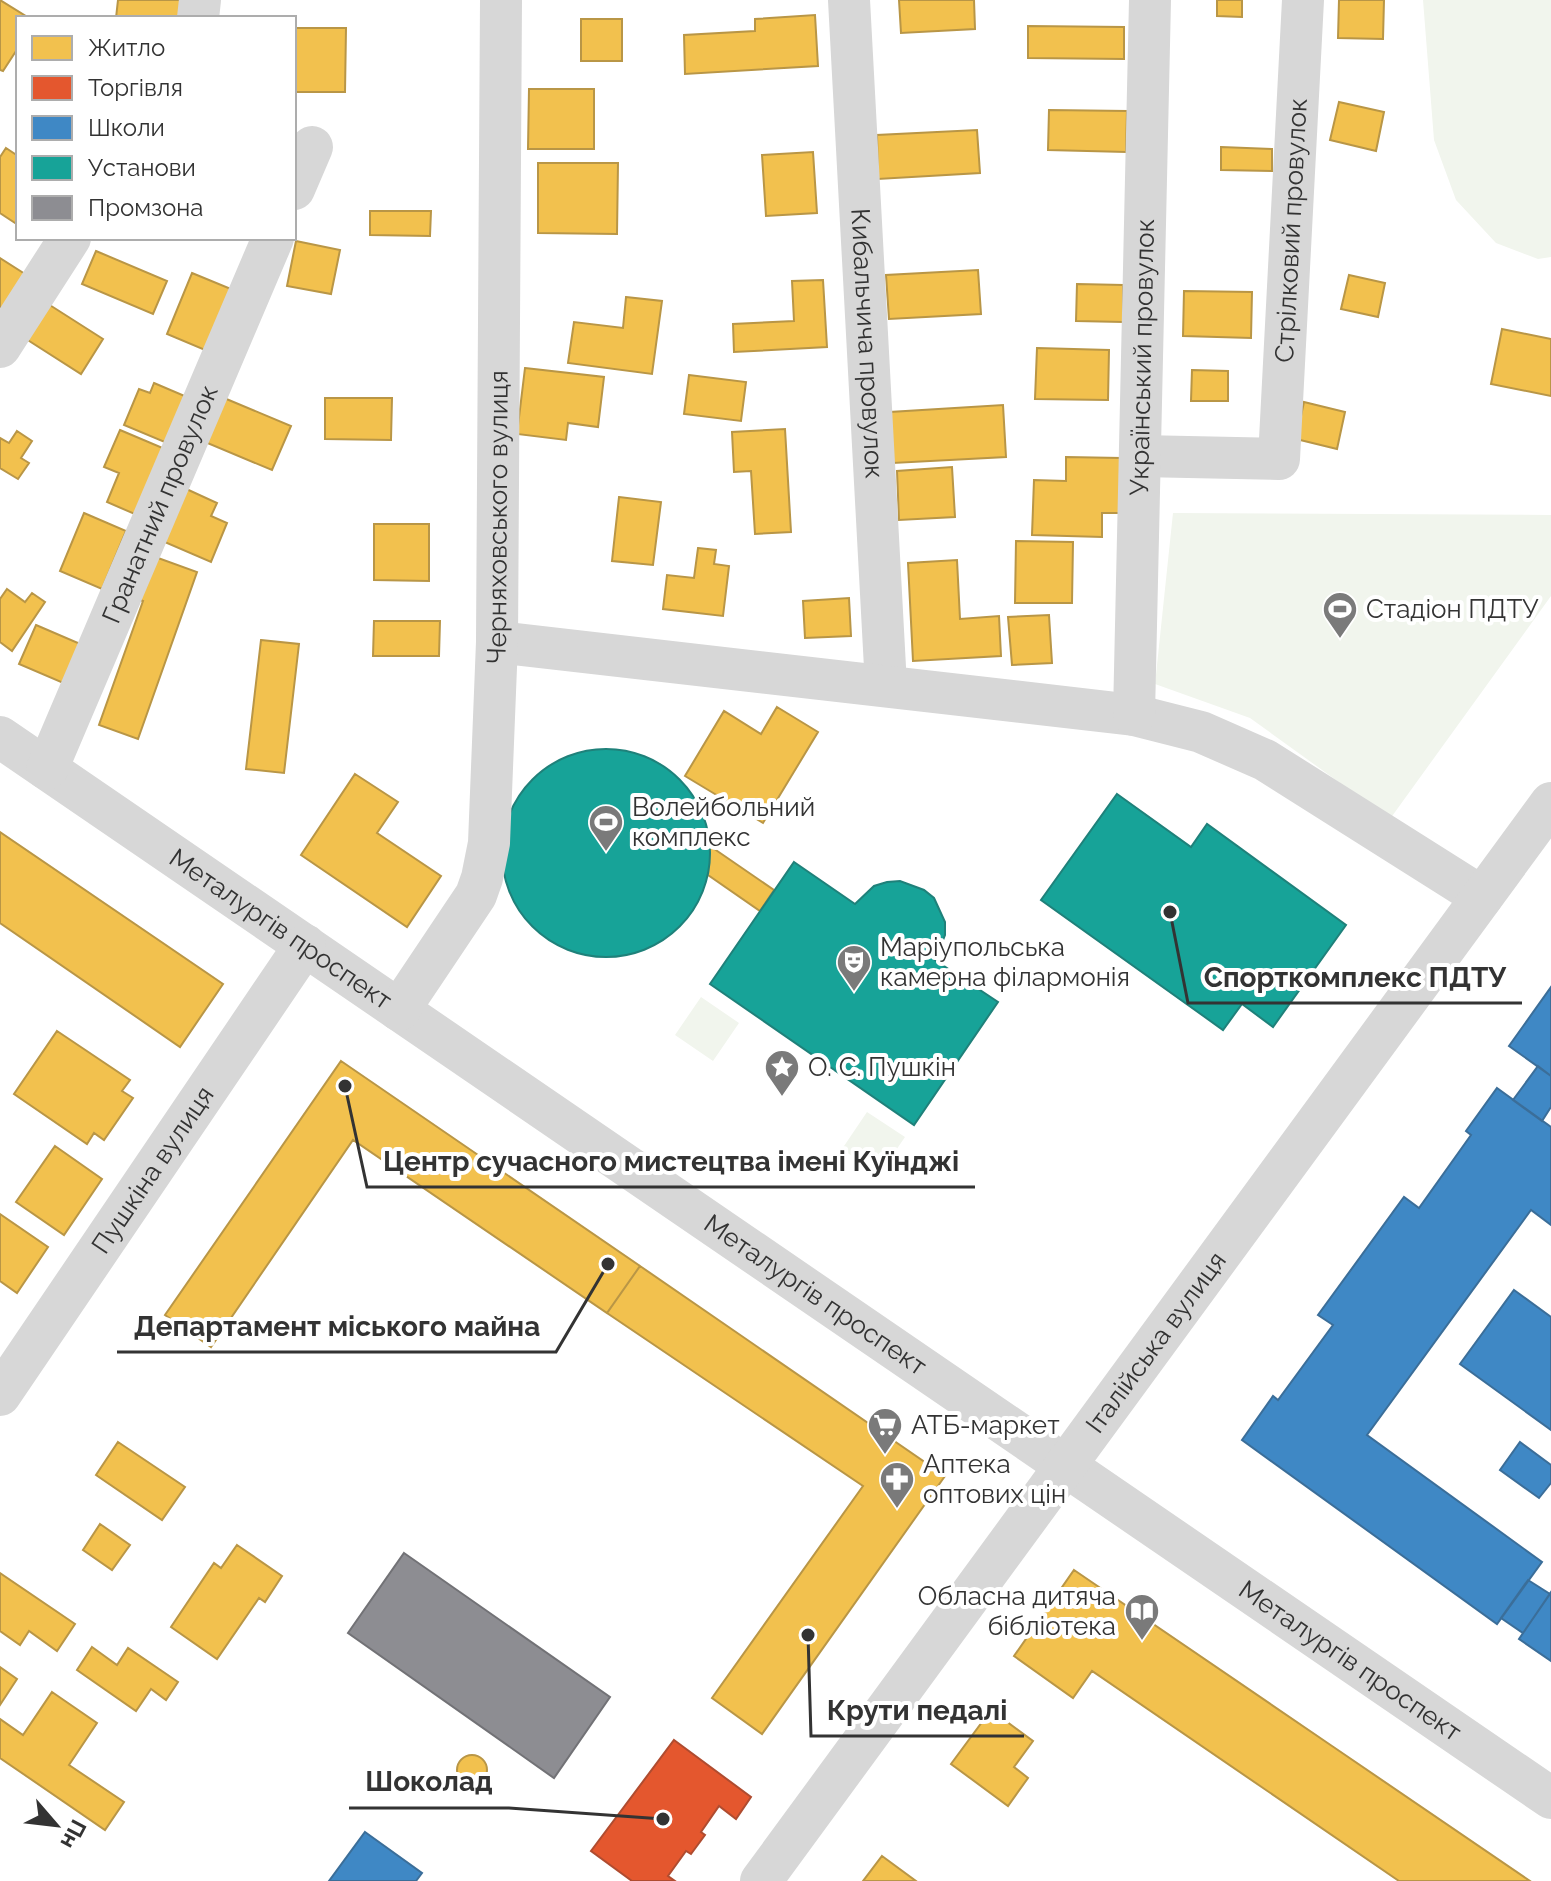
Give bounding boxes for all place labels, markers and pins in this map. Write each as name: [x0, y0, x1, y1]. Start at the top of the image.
sports icon: Стадіон ПДТУ: [1321, 590, 1359, 640]
place label: Стадіон ПДТУ: [1366, 594, 1539, 624]
place label: Волейбольний комплекс: [632, 792, 815, 852]
sports icon: Волейбольний комплекс: [587, 803, 625, 853]
place label: Маріупольська камерна філармонія: [880, 932, 1130, 992]
theatre icon: Маріупольська камерна філармонія: [835, 943, 873, 993]
callout: Спорткомплекс ПДТУ: [1188, 951, 1522, 1003]
place icon: О. С. Пушкін: [763, 1048, 801, 1098]
place label: О. С. Пушкін: [808, 1052, 956, 1082]
callout: Центр сучасного мистецтва імені Куїнджі: [367, 1135, 975, 1187]
callout: Департамент міського майна: [117, 1300, 556, 1352]
supermarket icon: АТБ-маркет: [866, 1406, 904, 1456]
place label: АТБ-маркет: [911, 1410, 1060, 1440]
place label: Аптека оптових цін: [923, 1449, 1066, 1509]
pharmacy icon: Аптека оптових цін: [878, 1460, 916, 1510]
place label: Обласна дитяча бібліотека: [918, 1581, 1116, 1641]
library icon: Обласна дитяча бібліотека: [1123, 1592, 1161, 1642]
callout: Крути педалі: [811, 1684, 1024, 1736]
callout: Шоколад: [349, 1756, 509, 1808]

